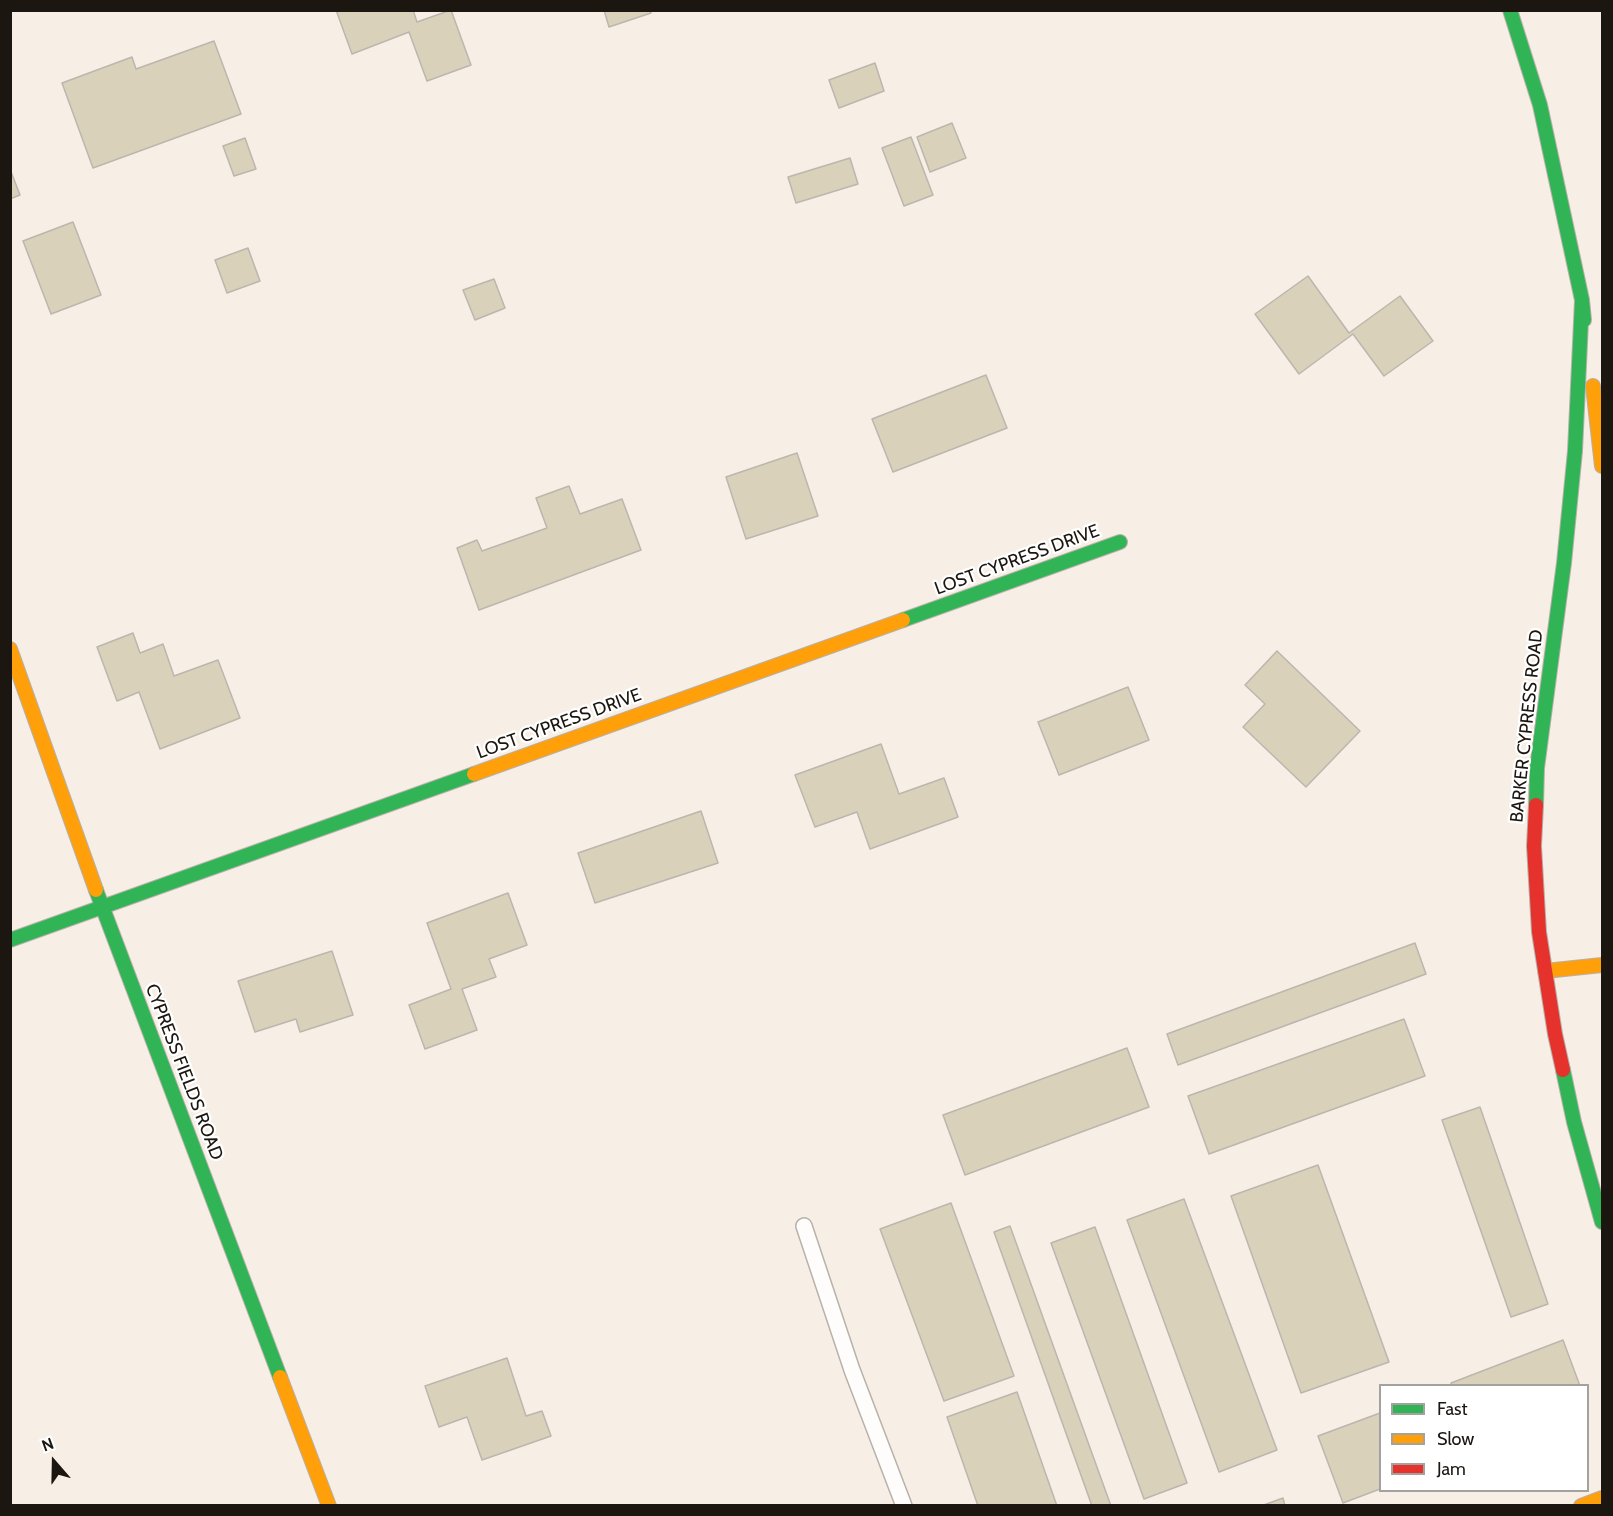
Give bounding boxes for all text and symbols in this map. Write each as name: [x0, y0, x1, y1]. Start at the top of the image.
street label: LOST CYPRESS DRIVE: [932, 520, 1102, 600]
street label: BARKER CYPRESS ROAD: [1506, 628, 1548, 824]
street label: LOST CYPRESS DRIVE: [474, 684, 644, 764]
street label: CYPRESS FIELDS ROAD: [140, 981, 228, 1163]
legend: [1379, 1384, 1589, 1492]
text: Fast: [1437, 1398, 1468, 1420]
text: Slow: [1437, 1428, 1474, 1450]
north arrow: [24, 1432, 84, 1492]
text: N: [39, 1434, 56, 1455]
text: Jam: [1437, 1458, 1466, 1480]

